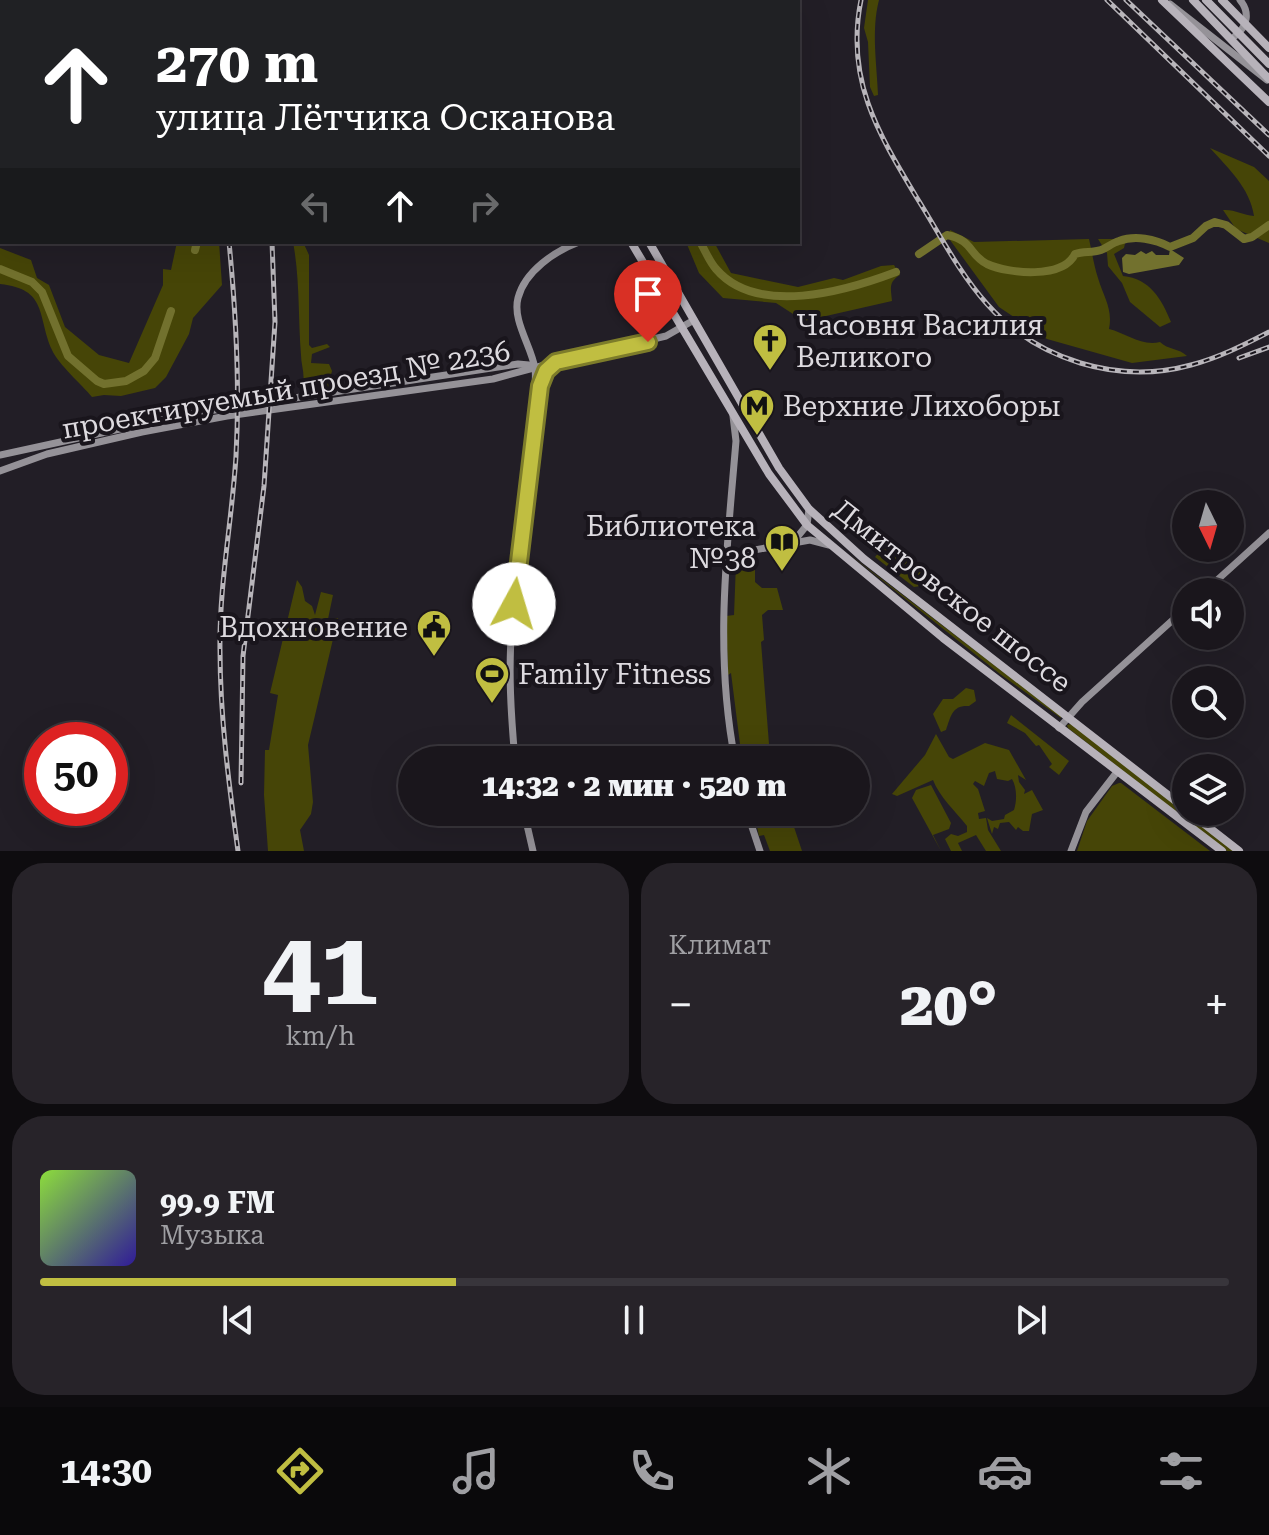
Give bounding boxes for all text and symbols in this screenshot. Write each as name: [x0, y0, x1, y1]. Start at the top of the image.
text: 270 m: [156, 30, 318, 96]
icon: ahead: [24, 32, 128, 136]
text: улица Лётчика Осканова: [156, 97, 615, 139]
icon: left: [294, 184, 338, 228]
icon: ahead: [378, 184, 422, 228]
icon: right: [462, 184, 506, 228]
pin: [614, 260, 682, 342]
icon: arrive: [626, 272, 670, 316]
place label: Часовня Василия Великого: [796, 309, 1043, 374]
church icon: Часовня Василия Великого: [751, 322, 789, 372]
street label: проектируемый проезд № 2236: [59, 334, 513, 446]
metro station icon: Верхние Лихоборы: [738, 387, 776, 437]
place label: Верхние Лихоборы: [783, 390, 1061, 423]
north arrow: [1172, 490, 1244, 562]
map controls: [1172, 490, 1244, 826]
street label: Дмитровское шоссе: [826, 493, 1078, 699]
place label: Библиотека №38: [586, 510, 756, 575]
library icon: Библиотека №38: [763, 523, 801, 573]
position arrow: [472, 562, 556, 646]
button: sound: [1172, 578, 1244, 650]
public building icon: Вдохновение: [415, 608, 453, 658]
place label: Вдохновение: [219, 611, 408, 644]
sports icon: Family Fitness: [473, 655, 511, 705]
place label: Family Fitness: [518, 658, 711, 691]
button: search: [1172, 666, 1244, 738]
speed limit sign: 50: [24, 722, 128, 826]
button: layers: [1172, 754, 1244, 826]
text: 14:32 · 2 мин · 520 m: [482, 768, 786, 803]
text: 41: [262, 908, 378, 1029]
text: Климат: [669, 930, 771, 960]
text: 20°: [900, 969, 997, 1040]
text: −: [669, 979, 693, 1031]
text: +: [1204, 979, 1229, 1031]
text: km/h: [285, 1021, 355, 1051]
text: 99.9 FM: [160, 1185, 275, 1220]
text: Музыка: [160, 1220, 264, 1250]
icon: previous: [216, 1298, 260, 1342]
icon: pause: [612, 1298, 656, 1342]
icon: next: [1009, 1298, 1053, 1342]
icon: directions: [272, 1443, 328, 1499]
icon: music: [448, 1443, 504, 1499]
icon: phone: [624, 1443, 680, 1499]
icon: climate: [801, 1443, 857, 1499]
icon: car: [977, 1443, 1033, 1499]
icon: filters: [1153, 1443, 1209, 1499]
text: 14:30: [60, 1450, 152, 1492]

